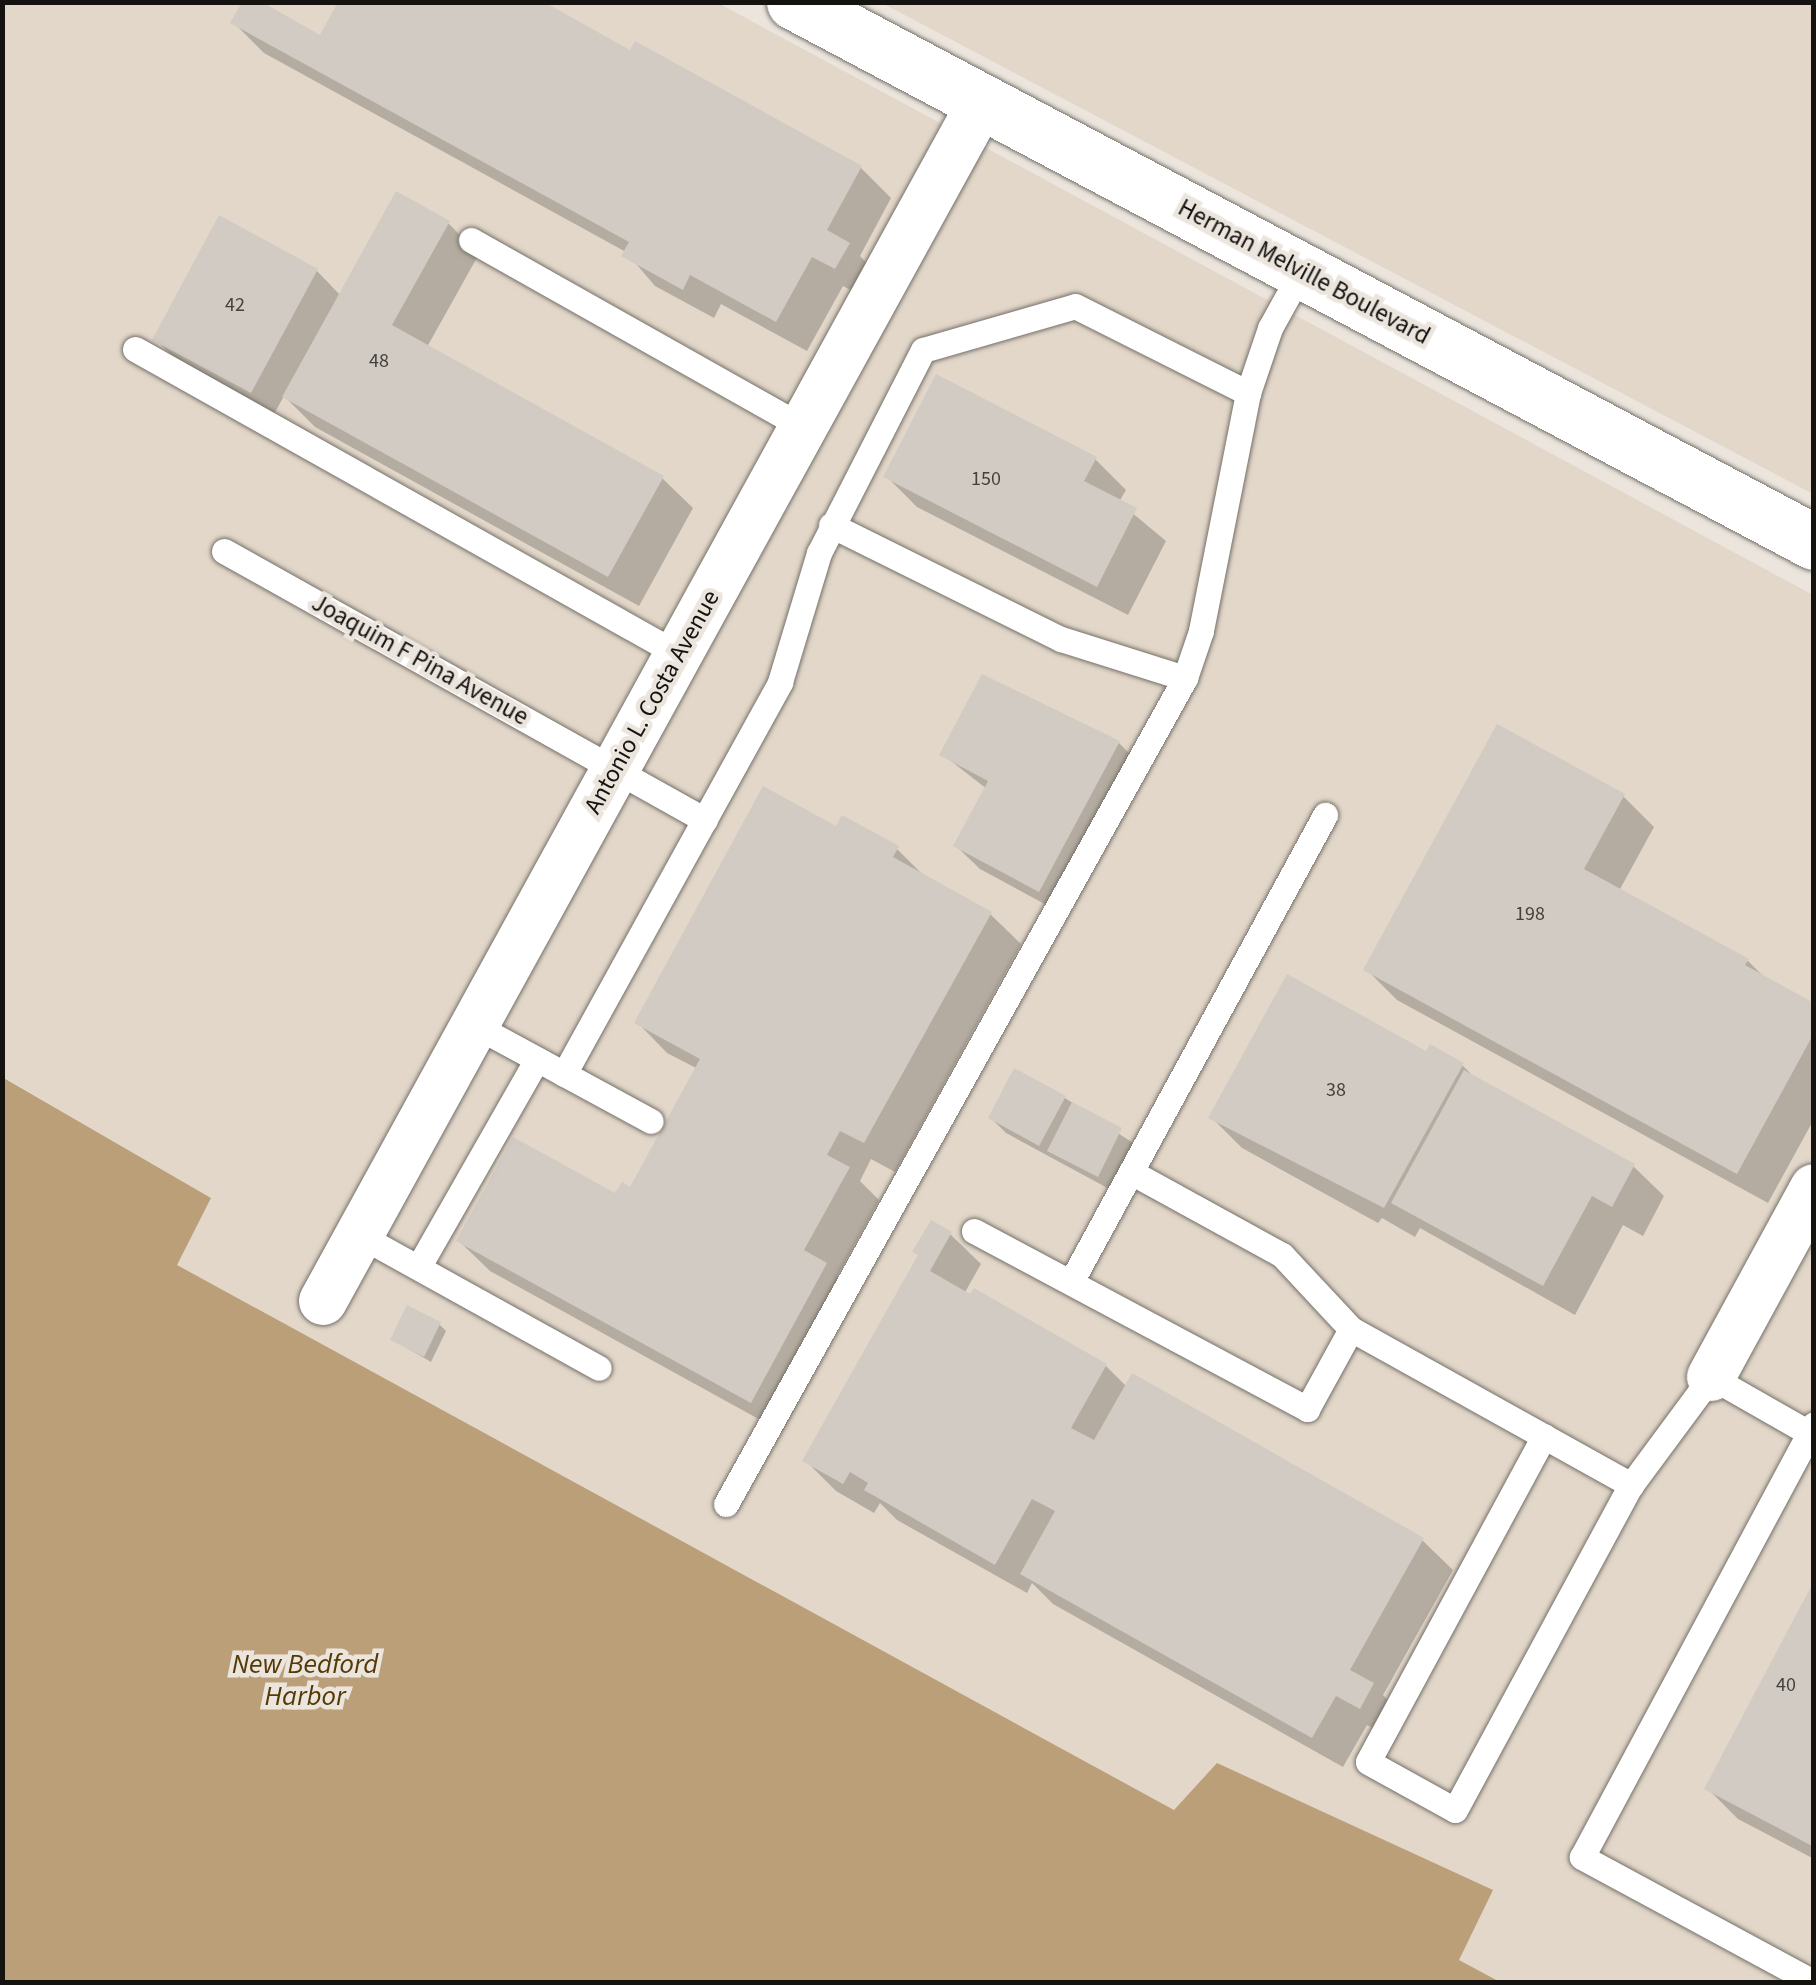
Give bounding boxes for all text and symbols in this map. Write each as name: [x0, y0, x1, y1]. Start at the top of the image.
street label: Herman Melville Boulevard: [1173, 193, 1435, 351]
house number: 42: [225, 293, 245, 317]
house number: 48: [369, 349, 389, 373]
house number: 150: [971, 467, 1001, 491]
street label: Antonio L. Costa Avenue: [578, 585, 726, 819]
street label: Joaquim F Pina Avenue: [306, 588, 534, 732]
house number: 198: [1515, 902, 1545, 926]
house number: 38: [1326, 1078, 1346, 1102]
water label: New Bedford Harbor: [232, 1647, 378, 1713]
house number: 40: [1776, 1673, 1796, 1697]

